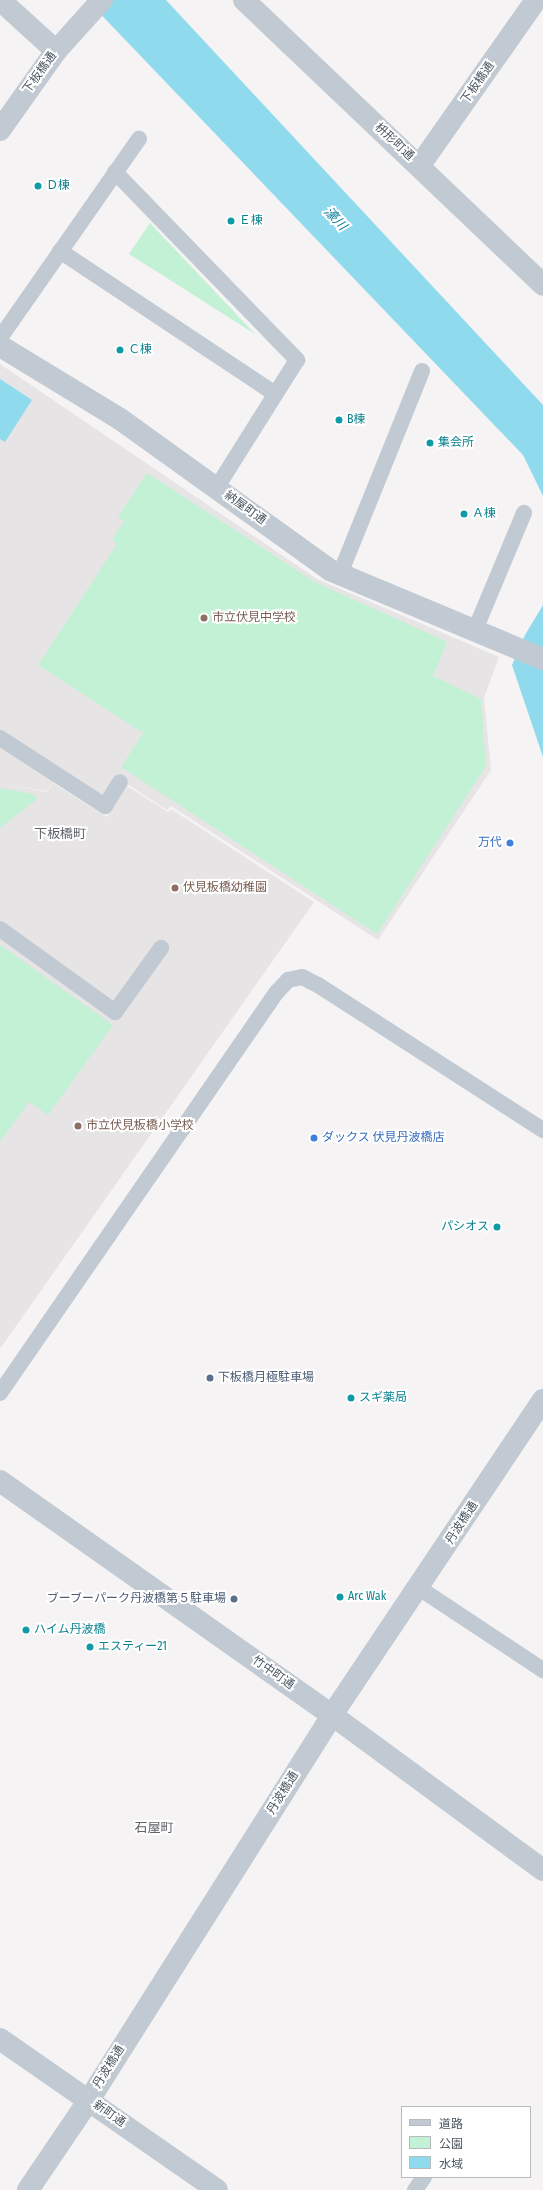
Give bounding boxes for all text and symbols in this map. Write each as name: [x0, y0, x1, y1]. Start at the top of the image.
street label: 下板橋通: [20, 49, 60, 97]
street label: 下板橋通: [458, 59, 498, 107]
street label: 枡形町通: [372, 120, 416, 164]
place label: Ｄ棟: [46, 179, 70, 193]
marker: Ｄ棟: [33, 181, 43, 191]
water label: 濠川: [320, 204, 350, 234]
place label: Ｅ棟: [239, 214, 263, 228]
marker: Ｅ棟: [226, 216, 236, 226]
place label: Ｃ棟: [128, 343, 152, 357]
marker: Ｃ棟: [115, 345, 125, 355]
place label: B棟: [347, 413, 366, 427]
marker: B棟: [334, 415, 344, 425]
place label: 集会所: [438, 436, 474, 450]
marker: 集会所: [425, 438, 435, 448]
street label: 納屋町通: [221, 488, 269, 528]
place label: Ａ棟: [472, 507, 496, 521]
marker: Ａ棟: [459, 509, 469, 519]
place label: 市立伏見中学校: [212, 611, 296, 625]
marker: 市立伏見中学校: [199, 613, 209, 623]
district label: 下板橋町: [34, 826, 86, 842]
place label: 万代: [478, 836, 502, 850]
marker: 万代: [505, 838, 515, 848]
place label: 伏見板橋幼稚園: [183, 881, 267, 895]
marker: 伏見板橋幼稚園: [170, 883, 180, 893]
place label: 市立伏見板橋小学校: [86, 1119, 194, 1133]
marker: 市立伏見板橋小学校: [73, 1121, 83, 1131]
place label: ダックス 伏見丹波橋店: [322, 1131, 445, 1145]
marker: ダックス 伏見丹波橋店: [309, 1133, 319, 1143]
place label: パシオス: [441, 1220, 489, 1234]
marker: パシオス: [492, 1222, 502, 1232]
place label: 下板橋月極駐車場: [218, 1371, 314, 1385]
marker: 下板橋月極駐車場: [205, 1373, 215, 1383]
place label: スギ薬局: [359, 1391, 407, 1405]
marker: スギ薬局: [346, 1393, 356, 1403]
street label: 丹波橋通: [443, 1499, 481, 1547]
place label: Arc Wak: [348, 1590, 386, 1604]
place label: ブーブーパーク丹波橋第５駐車場: [46, 1592, 226, 1606]
marker: Arc Wak: [335, 1592, 345, 1602]
marker: ブーブーパーク丹波橋第５駐車場: [229, 1594, 239, 1604]
place label: ハイム丹波橋: [34, 1623, 106, 1637]
marker: ハイム丹波橋: [21, 1625, 31, 1635]
place label: エスティー21: [98, 1640, 168, 1654]
marker: エスティー21: [85, 1642, 95, 1652]
street label: 竹中町通: [249, 1653, 297, 1693]
street label: 丹波橋通: [264, 1769, 302, 1817]
district label: 石屋町: [135, 1820, 173, 1836]
street label: 丹波橋通: [90, 2043, 128, 2091]
street label: 新町通: [90, 2098, 128, 2130]
legend: [401, 2106, 531, 2178]
text: 道路: [439, 2117, 463, 2131]
text: 公園: [439, 2137, 463, 2151]
text: 水域: [439, 2157, 463, 2171]

